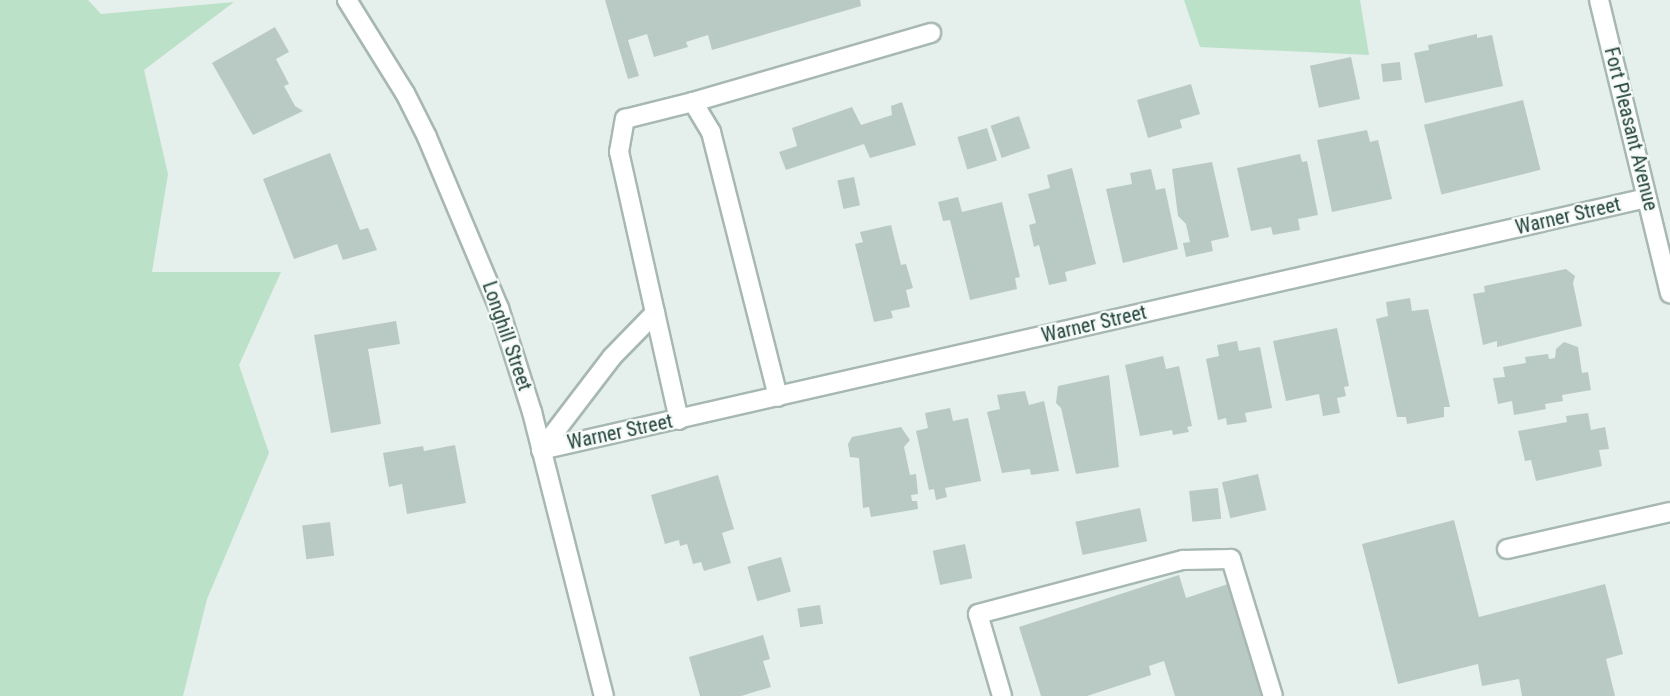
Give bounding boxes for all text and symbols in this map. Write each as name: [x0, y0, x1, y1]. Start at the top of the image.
street label: Fort Pleasant Avenue: [1599, 45, 1663, 213]
street label: Warner Street: [1513, 192, 1623, 240]
street label: Longhill Street: [477, 278, 537, 394]
street label: Warner Street: [1039, 300, 1149, 348]
street label: Warner Street: [565, 409, 675, 455]

